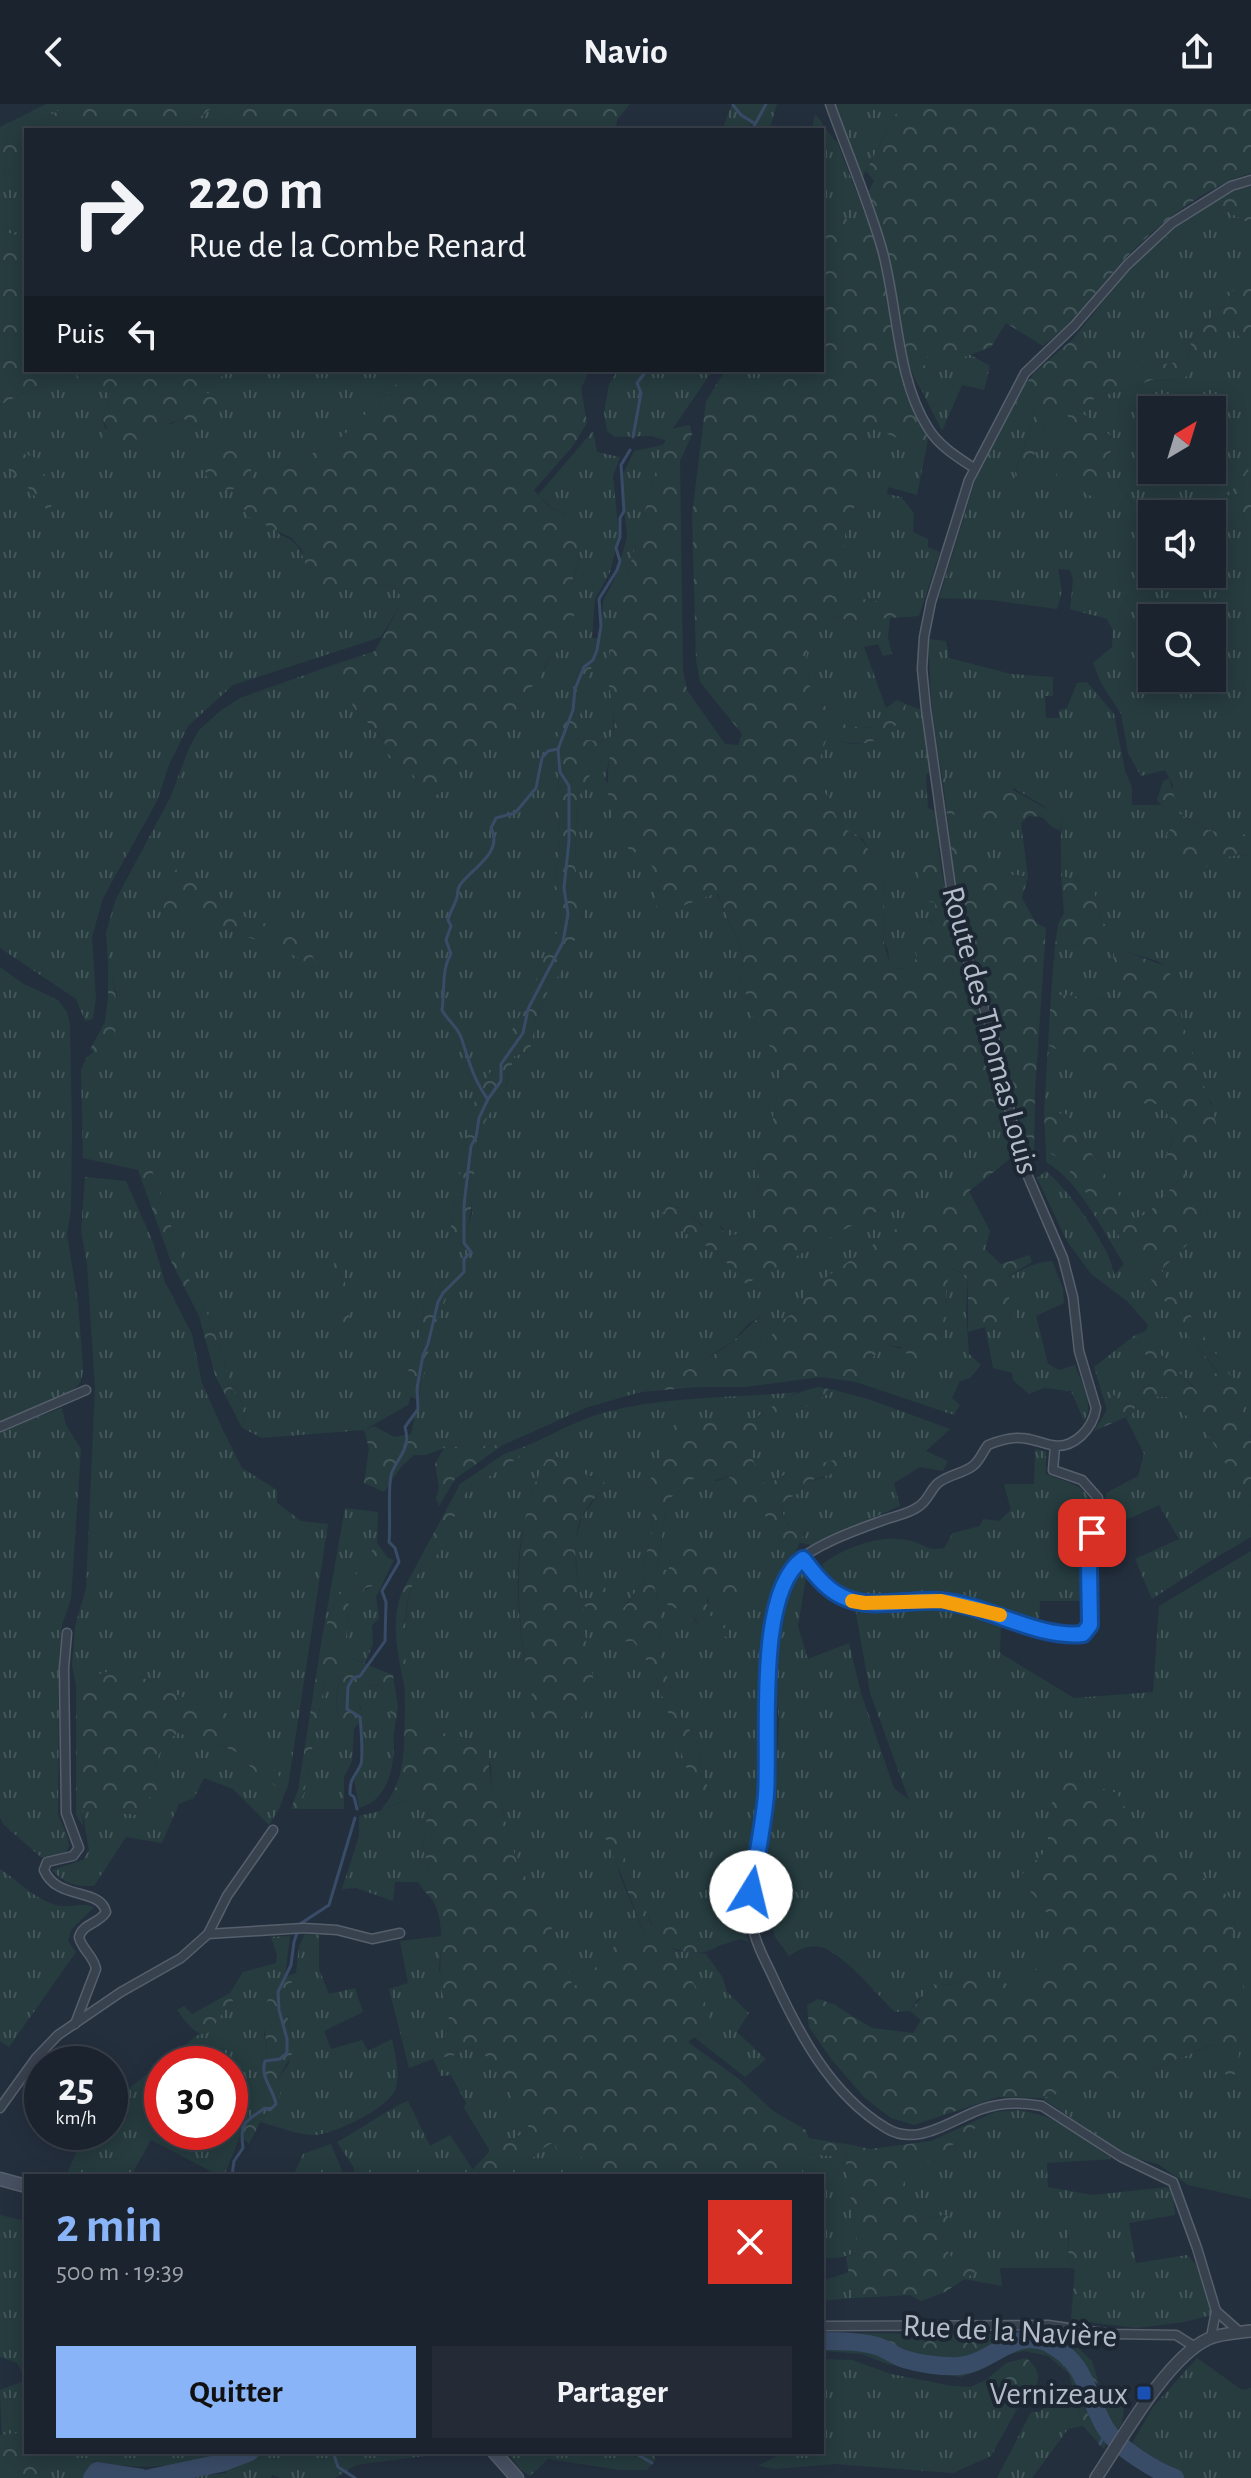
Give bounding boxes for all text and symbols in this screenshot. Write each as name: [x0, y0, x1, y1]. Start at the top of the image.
icon: back: [32, 30, 76, 74]
icon: share: [1175, 30, 1219, 74]
text: Navio: [583, 34, 668, 70]
icon: right: [56, 160, 160, 264]
text: 220 m: [188, 163, 324, 219]
text: Rue de la Combe Renard: [188, 228, 526, 264]
icon: left: [121, 312, 165, 356]
text: Puis: [56, 319, 105, 349]
north arrow: [1138, 396, 1226, 484]
map controls: [1138, 396, 1226, 692]
button: sound: [1138, 500, 1226, 588]
button: search: [1138, 604, 1226, 692]
street label: Route des Thomas Louis: [936, 883, 1044, 1177]
pin: [1058, 1499, 1126, 1567]
icon: arrive: [1070, 1511, 1114, 1555]
position arrow: [709, 1850, 793, 1934]
speed limit sign: 30: [144, 2046, 248, 2150]
text: 25: [58, 2068, 94, 2108]
text: km/h: [55, 2108, 97, 2128]
button: close: [708, 2200, 792, 2284]
text: 2 min: [56, 2203, 163, 2251]
text: 500 m · 19:39: [56, 2259, 184, 2285]
street label: Rue de la Navière: [902, 2309, 1118, 2353]
button: Quitter: [56, 2346, 416, 2438]
button: Partager: [432, 2346, 792, 2438]
place label: Vernizeaux: [990, 2378, 1128, 2410]
marker: Vernizeaux: [1135, 2384, 1153, 2402]

